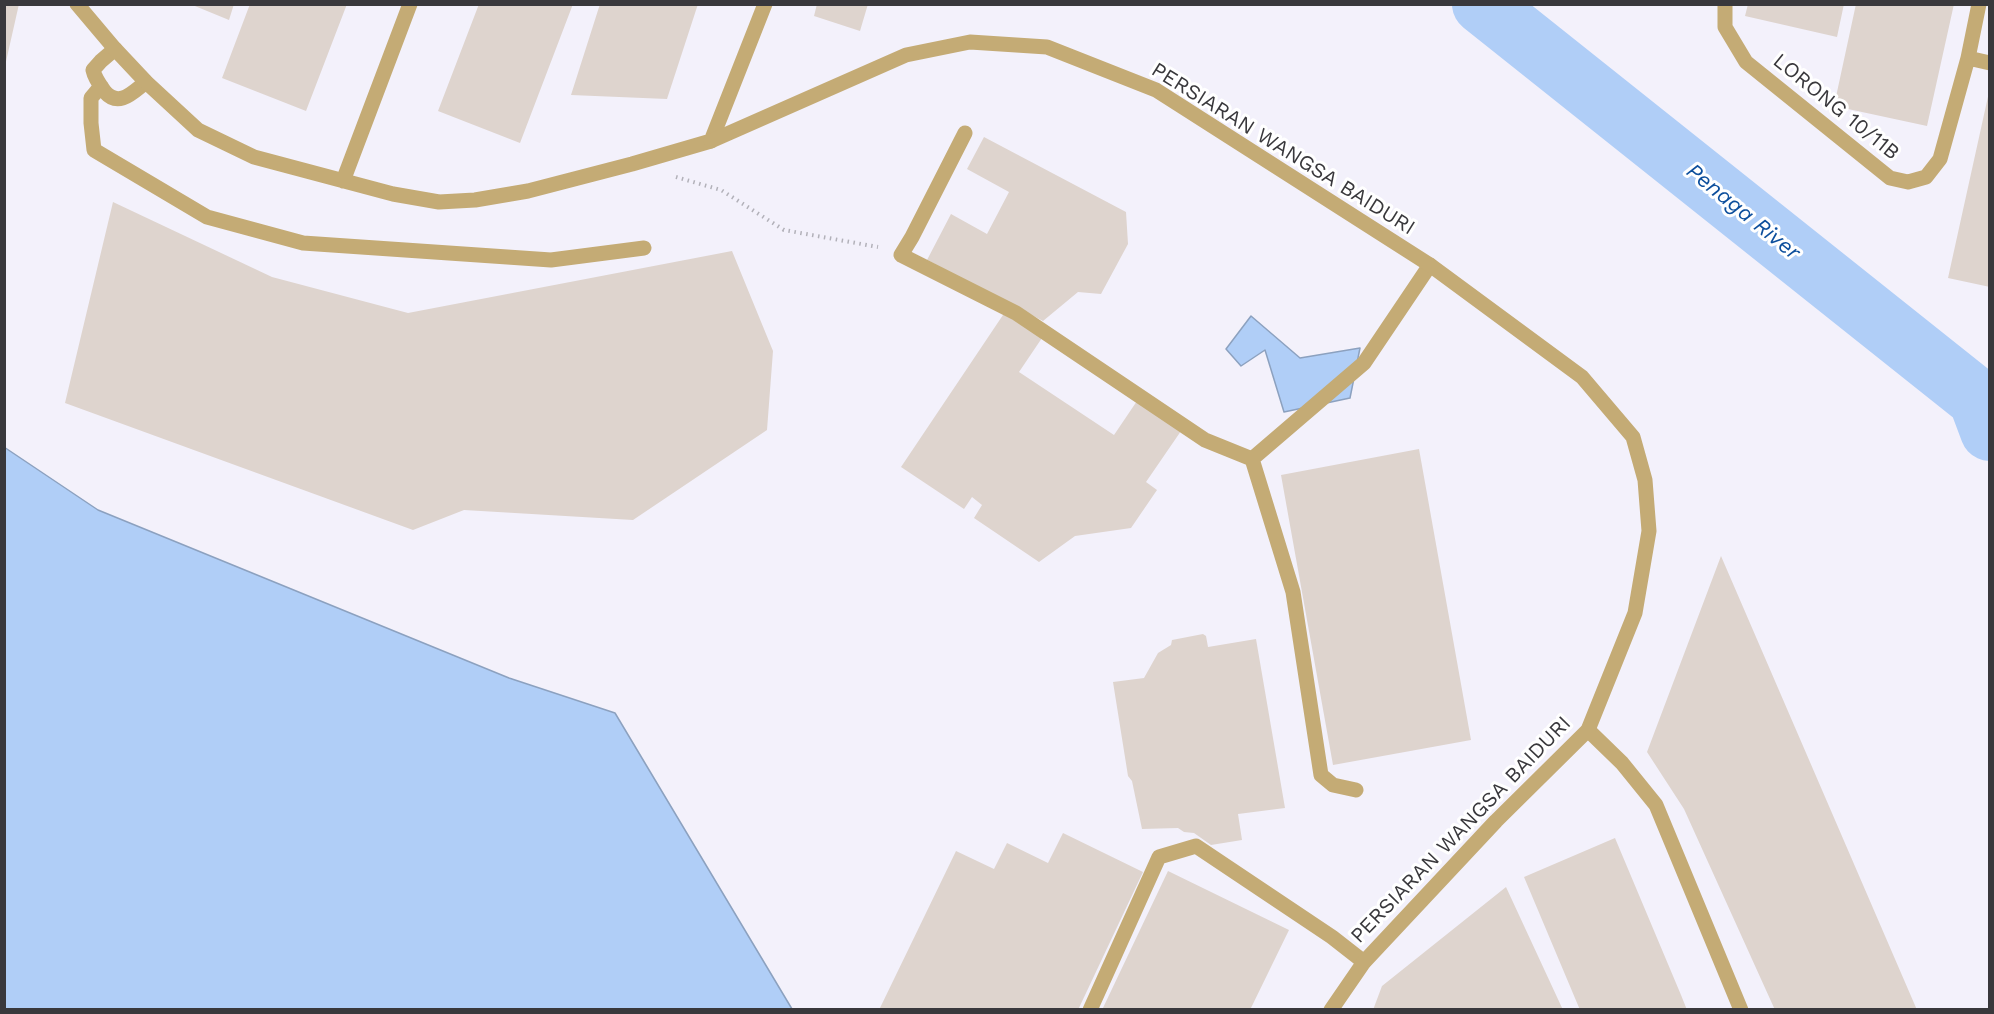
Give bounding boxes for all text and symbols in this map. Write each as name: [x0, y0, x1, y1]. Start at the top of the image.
street label: LORONG 10/11B: [1768, 48, 1904, 166]
street label: PERSIARAN WANGSA BAIDURI: [1147, 57, 1419, 241]
water label: Penaga River: [1681, 158, 1805, 266]
street label: PERSIARAN WANGSA BAIDURI: [1346, 711, 1576, 949]

